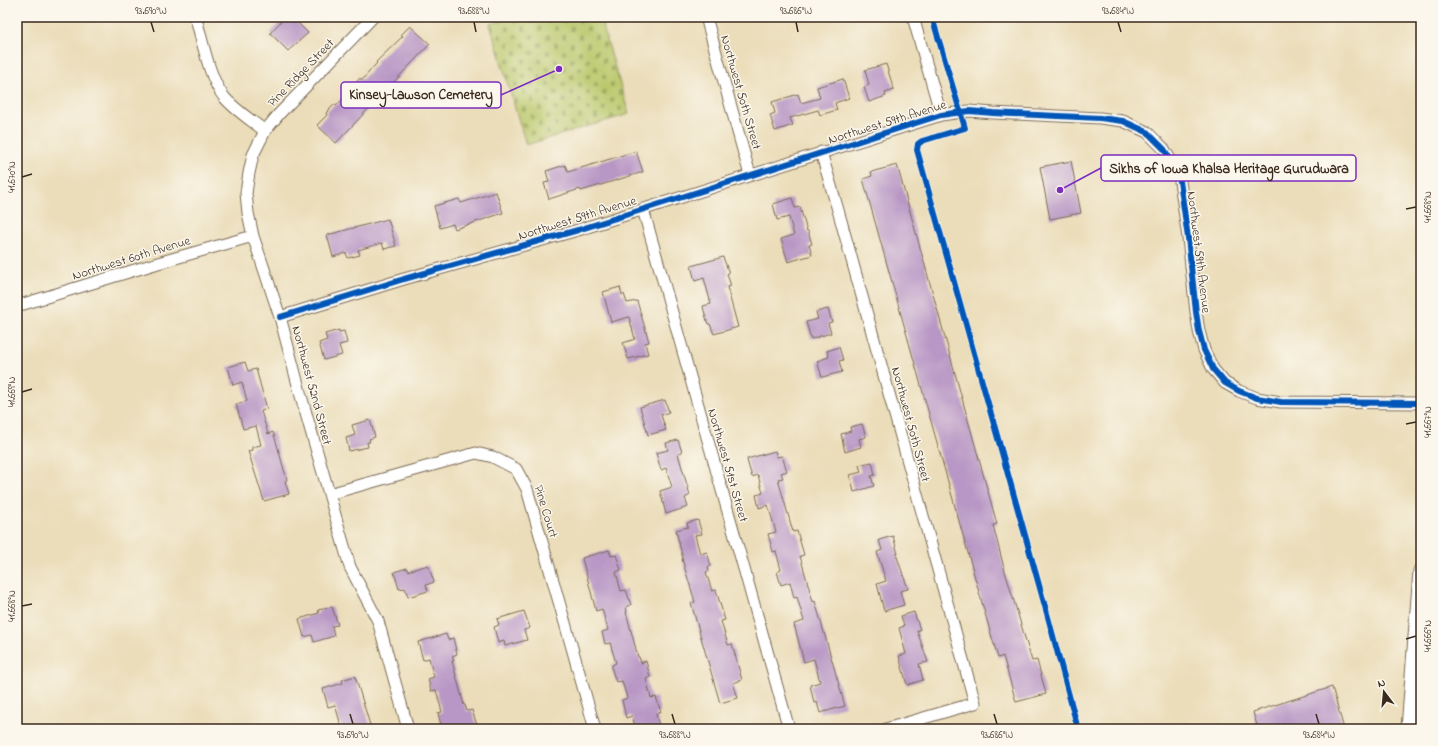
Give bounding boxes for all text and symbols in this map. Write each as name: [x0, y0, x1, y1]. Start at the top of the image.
text: 93.690°W: [135, 4, 167, 19]
text: 93.688°W: [458, 4, 490, 19]
text: 93.686°W: [780, 4, 812, 19]
text: 93.684°W: [1102, 4, 1134, 19]
street label: Northwest 50th Street: [715, 33, 766, 152]
street label: Pine Ridge Street: [263, 34, 340, 112]
callout: Kinsey-Lawson Cemetery: [341, 82, 501, 108]
text: Kinsey-Lawson Cemetery: [349, 85, 493, 108]
street label: Northwest 59th Avenue: [826, 95, 949, 149]
callout: Sikhs of Iowa Khalsa Heritage Gurudwara: [1101, 155, 1356, 181]
text: Sikhs of Iowa Khalsa Heritage Gurudwara: [1109, 159, 1349, 182]
text: 41.670°N: [5, 161, 20, 193]
street label: Northwest 59th Avenue: [1182, 190, 1215, 314]
street label: Northwest 59th Avenue: [516, 191, 639, 245]
text: 41.668°N: [1421, 191, 1436, 223]
street label: Northwest 60th Avenue: [70, 231, 193, 285]
street label: Northwest 52nd Street: [287, 324, 337, 448]
street label: Northwest 50th Street: [886, 365, 935, 485]
text: 41.669°N: [5, 376, 20, 407]
street label: Northwest 51st Street: [702, 406, 753, 525]
text: 41.667°N: [1421, 406, 1436, 438]
street label: Pine Court: [529, 483, 563, 541]
text: 41.668°N: [5, 590, 20, 622]
text: 41.666°N: [1421, 620, 1436, 652]
north arrow: [1364, 672, 1404, 712]
text: N: [1376, 675, 1387, 692]
text: 93.690°W: [337, 728, 369, 743]
text: 93.688°W: [659, 728, 691, 743]
text: 93.686°W: [981, 728, 1013, 743]
text: 93.684°W: [1303, 728, 1335, 743]

